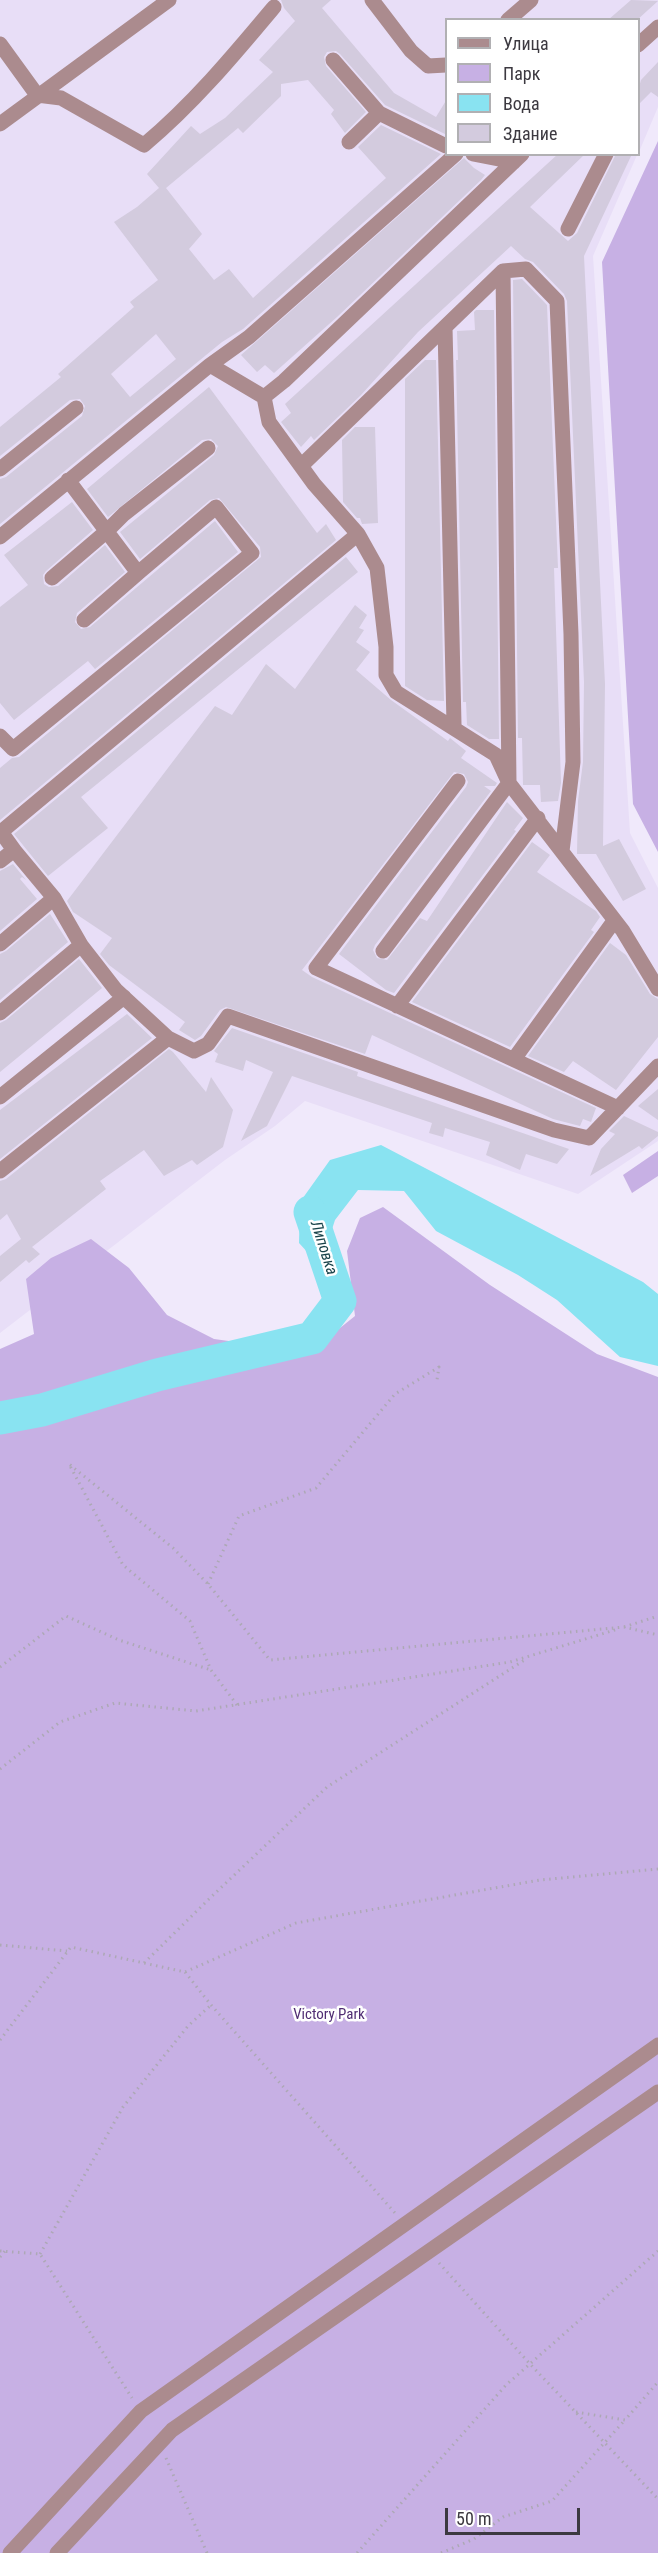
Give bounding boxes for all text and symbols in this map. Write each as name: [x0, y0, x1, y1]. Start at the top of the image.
legend: [445, 18, 640, 156]
text: Улица: [503, 33, 549, 54]
text: Парк: [503, 63, 540, 84]
text: Вода: [503, 93, 540, 114]
text: Здание: [503, 123, 557, 144]
water label: Липовка: [305, 1218, 341, 1278]
park label: Victory Park: [293, 2006, 365, 2024]
scale bar: [448, 2496, 583, 2534]
text: 50 m: [456, 2508, 491, 2529]

